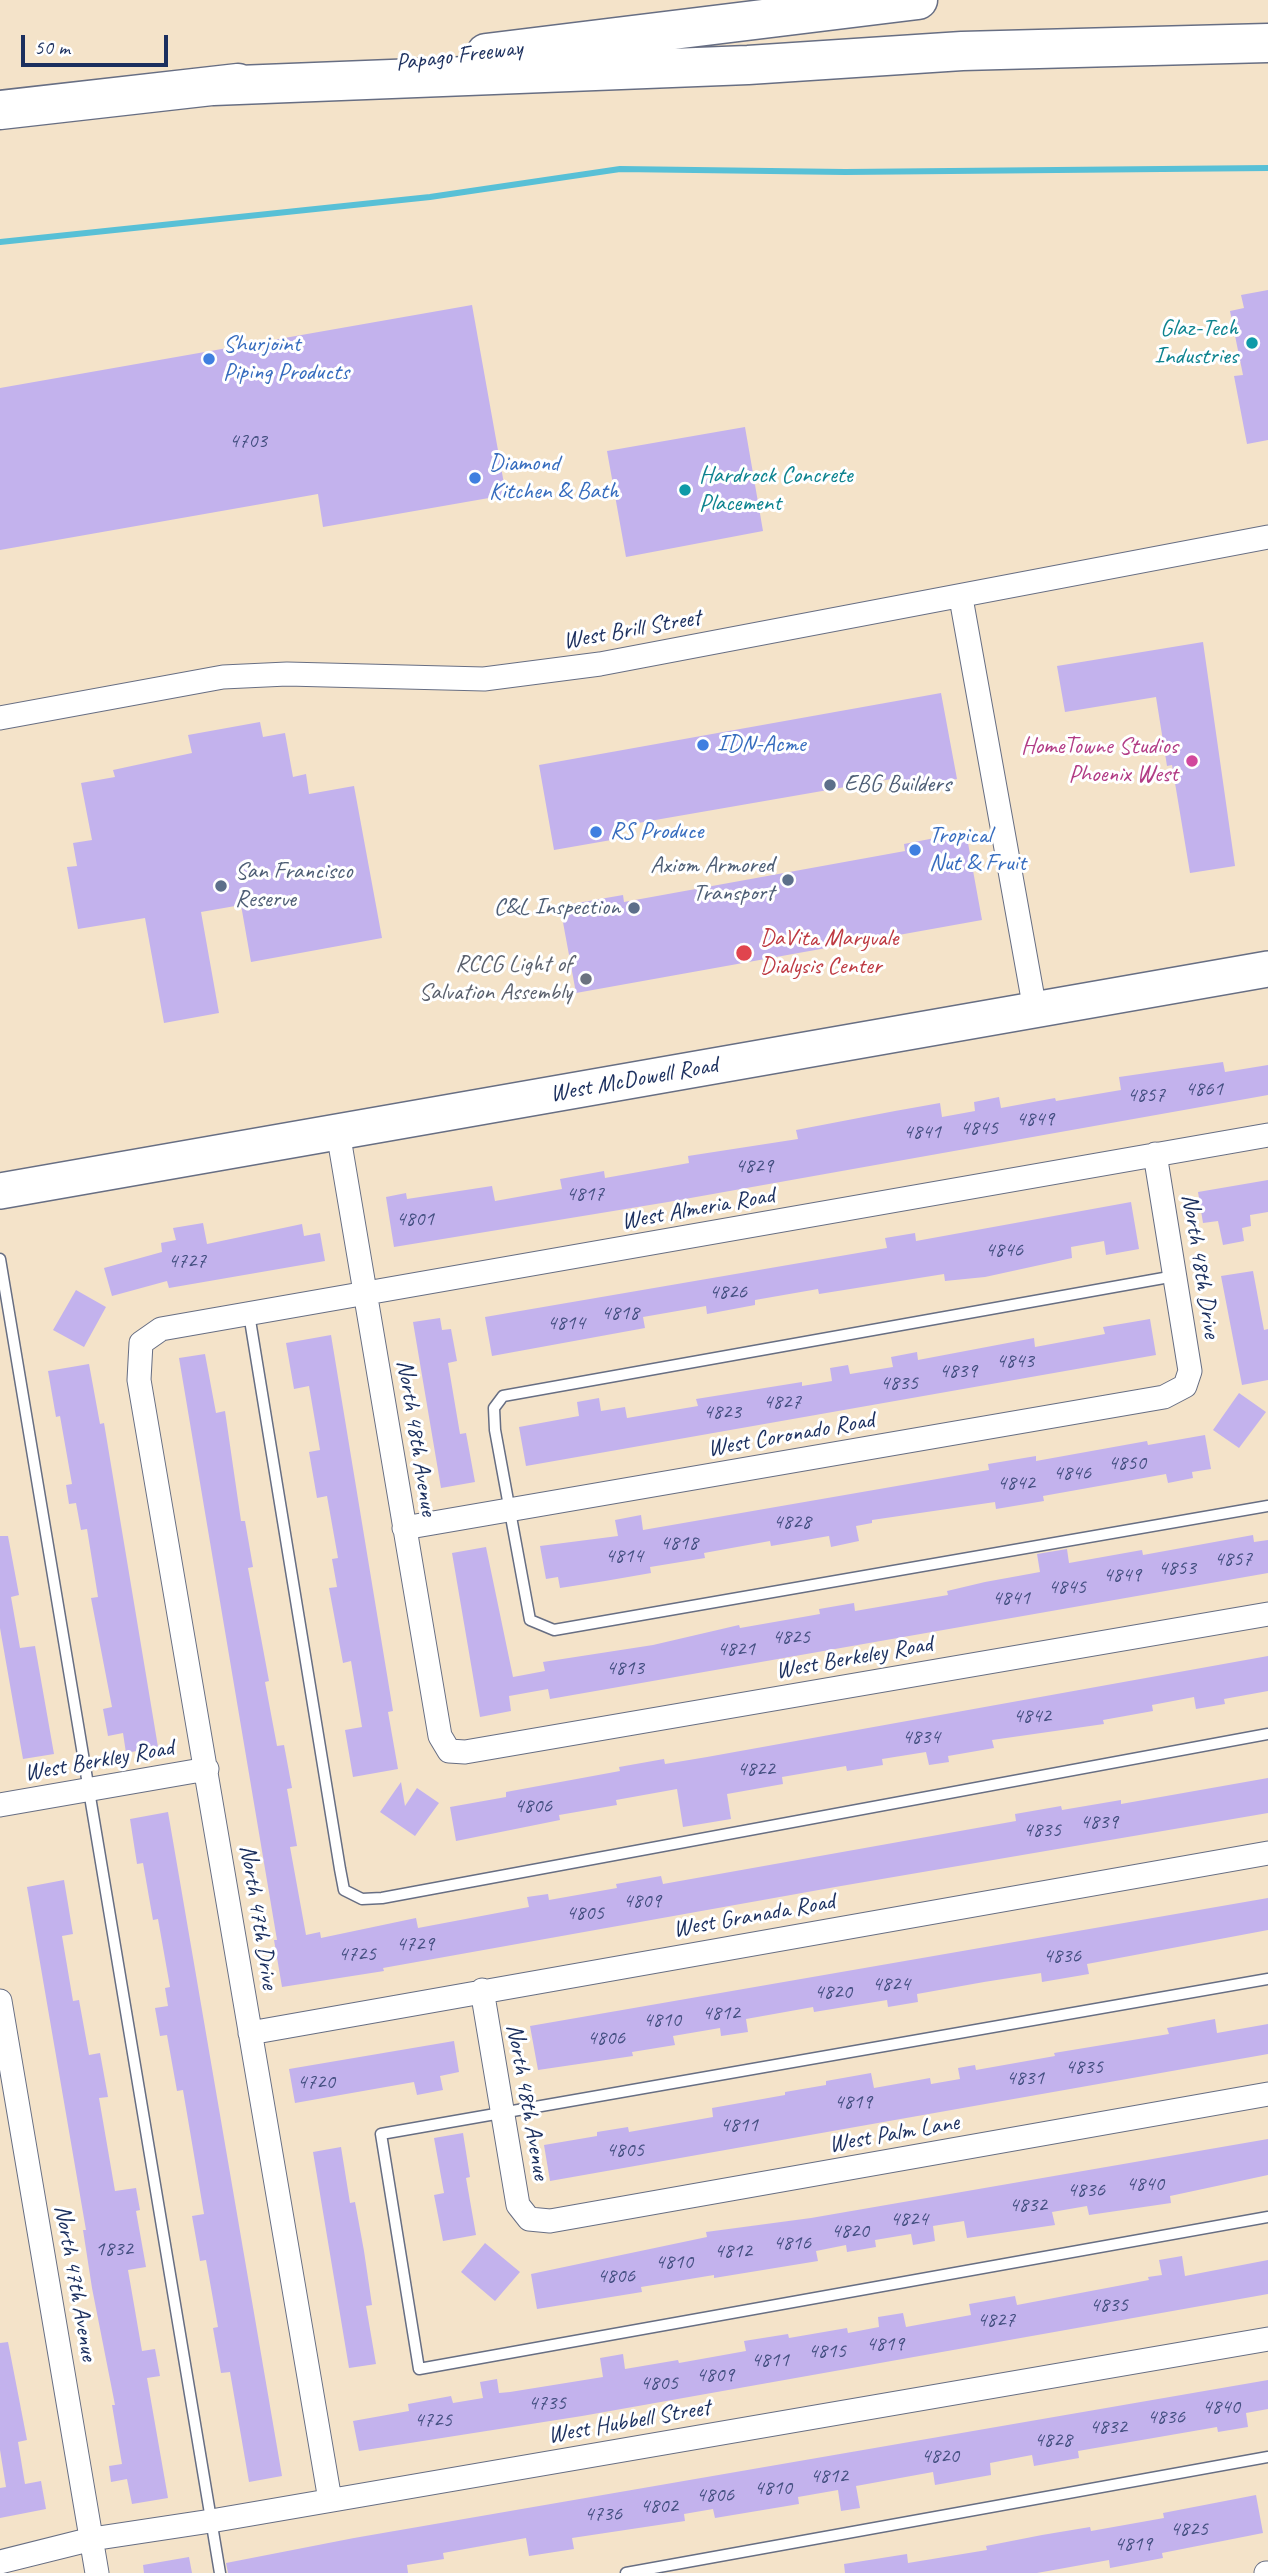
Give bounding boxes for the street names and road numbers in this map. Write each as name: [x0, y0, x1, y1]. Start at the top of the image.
street label: Papago Freeway: [394, 34, 524, 78]
street label: West Brill Street: [561, 604, 703, 656]
street label: West McDowell Road: [548, 1051, 720, 1109]
street label: West Almeria Road: [619, 1181, 777, 1237]
street label: North 48th Drive: [1174, 1192, 1226, 1340]
street label: North 48th Avenue: [389, 1358, 443, 1518]
street label: West Coronado Road: [705, 1406, 877, 1464]
street label: West Berkeley Road: [773, 1630, 935, 1686]
street label: West Berkley Road: [22, 1734, 176, 1788]
street label: North 47th Drive: [232, 1843, 284, 1991]
street label: West Granada Road: [671, 1888, 837, 1944]
street label: North 48th Avenue: [499, 2022, 555, 2182]
street label: West Palm Lane: [827, 2108, 961, 2160]
street label: North 47th Avenue: [47, 2203, 103, 2363]
street label: West Hubbell Street: [546, 2394, 712, 2450]

